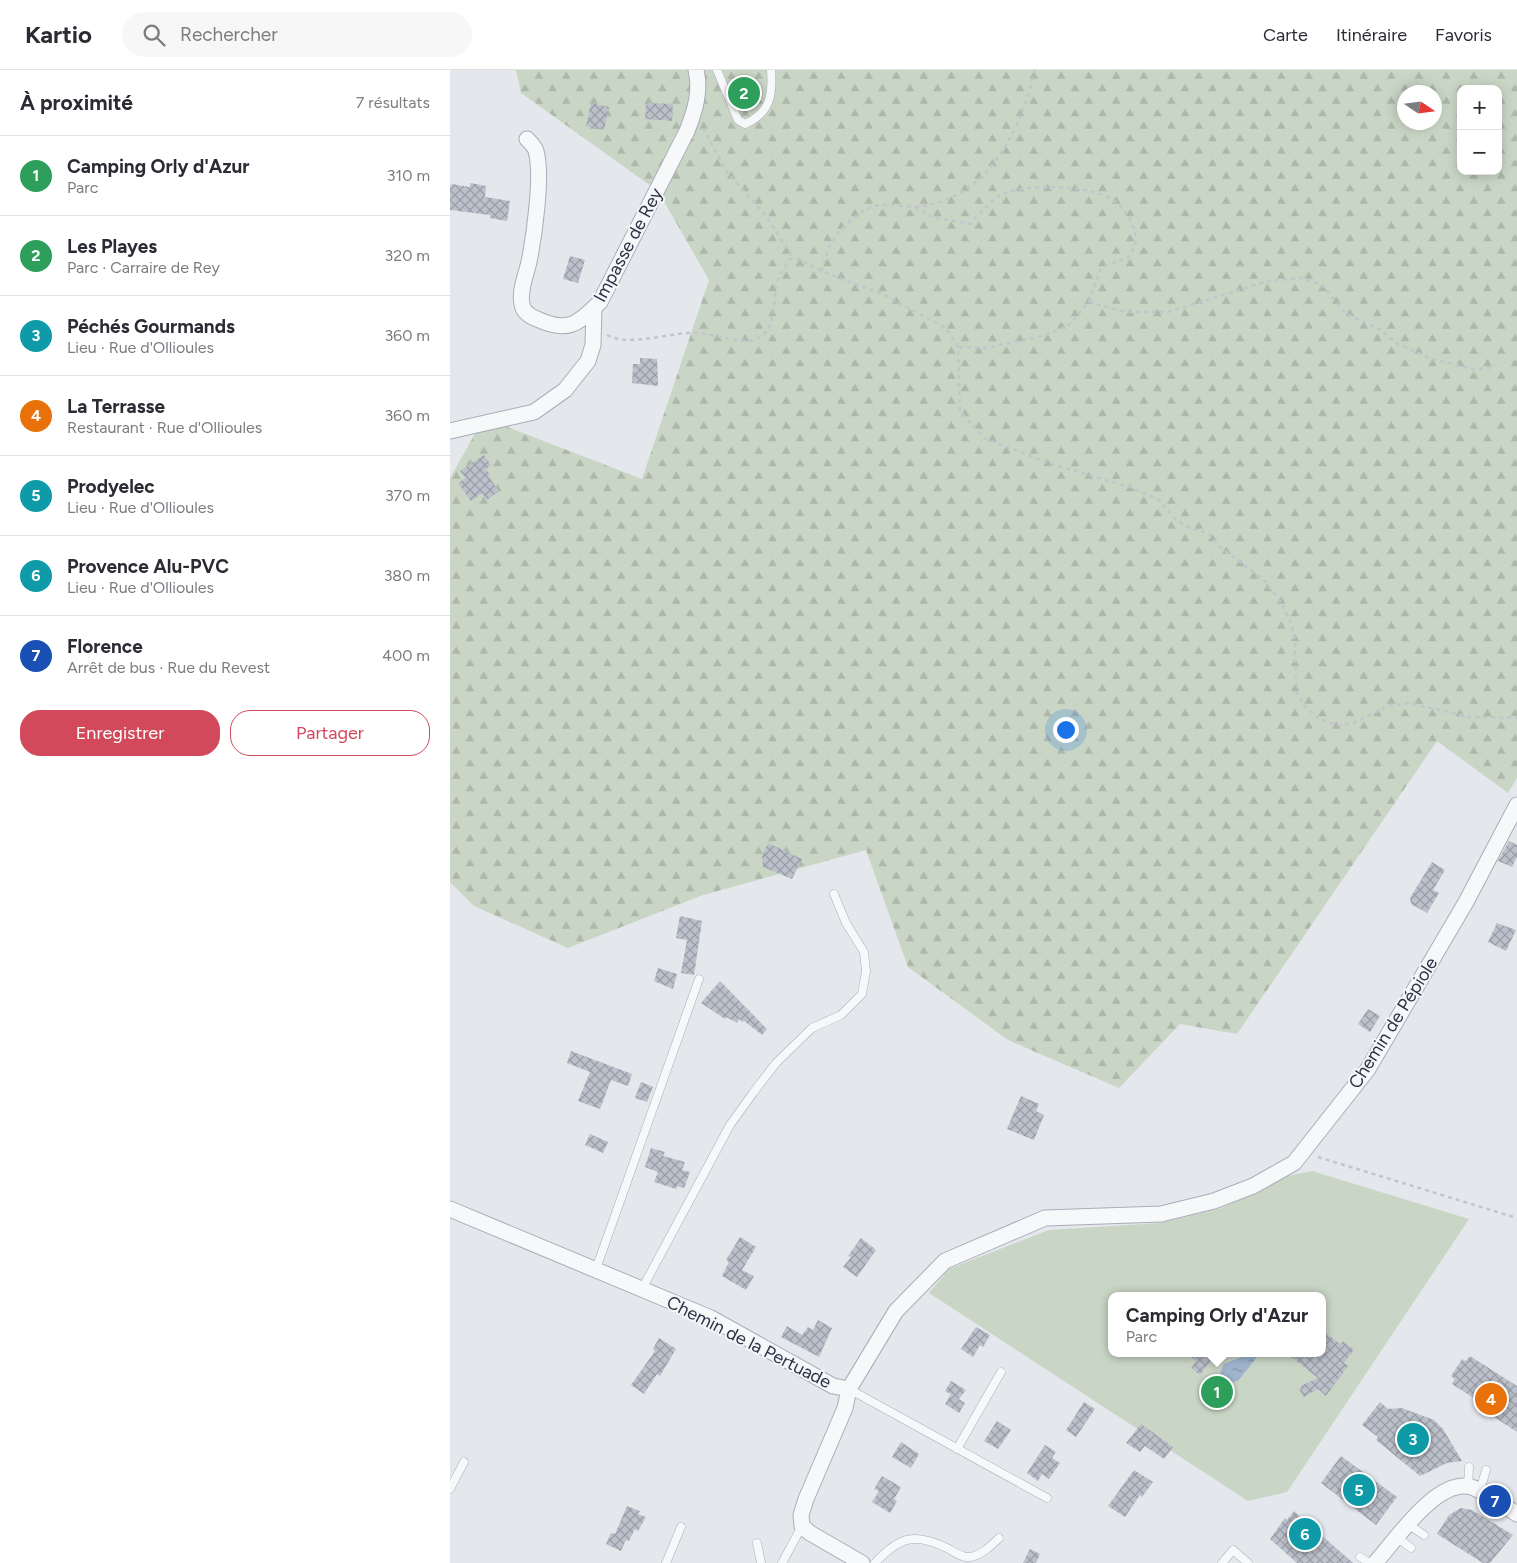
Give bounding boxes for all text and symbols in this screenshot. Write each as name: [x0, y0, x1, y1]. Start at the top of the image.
search box: [122, 12, 472, 57]
text: Kartio: [25, 20, 92, 49]
icon: search: [140, 21, 168, 49]
text: Rechercher: [180, 23, 278, 46]
text: Carte: [1263, 24, 1308, 46]
text: Itinéraire: [1336, 24, 1407, 46]
text: Favoris: [1435, 24, 1492, 46]
pin: 2: [728, 74, 760, 112]
north arrow: [1397, 85, 1442, 130]
map controls: [1457, 85, 1502, 175]
button: +: [1457, 85, 1502, 130]
text: À proximité: [20, 90, 133, 115]
text: 7 résultats: [356, 93, 430, 112]
button: −: [1457, 130, 1502, 175]
text: Camping Orly d'Azur: [67, 155, 249, 178]
text: 1: [33, 166, 39, 185]
text: 310 m: [387, 166, 430, 185]
text: Parc: [67, 178, 98, 197]
street label: Impasse de Rey: [589, 184, 668, 306]
text: Les Playes: [67, 235, 157, 258]
text: 2: [31, 246, 41, 265]
text: 320 m: [385, 246, 430, 265]
text: Parc · Carraire de Rey: [67, 258, 220, 277]
text: Péchés Gourmands: [67, 315, 235, 338]
text: 3: [32, 326, 40, 345]
text: 360 m: [384, 326, 430, 345]
text: Lieu · Rue d'Ollioules: [67, 338, 214, 357]
text: La Terrasse: [67, 395, 165, 418]
text: 4: [31, 406, 41, 425]
text: 360 m: [384, 406, 430, 425]
text: Restaurant · Rue d'Ollioules: [67, 418, 262, 437]
text: Prodyelec: [67, 475, 155, 498]
text: 5: [31, 486, 41, 505]
text: 370 m: [385, 486, 430, 505]
text: Lieu · Rue d'Ollioules: [67, 498, 214, 517]
text: Provence Alu-PVC: [67, 555, 229, 578]
text: 6: [31, 566, 41, 585]
text: 380 m: [384, 566, 430, 585]
text: Lieu · Rue d'Ollioules: [67, 578, 214, 597]
text: Florence: [67, 635, 143, 658]
text: 7: [32, 646, 40, 665]
text: 400 m: [382, 646, 430, 665]
text: Arrêt de bus · Rue du Revest: [67, 658, 270, 677]
button: Enregistrer: [20, 710, 220, 756]
button: Partager: [230, 710, 430, 756]
your location: [1053, 717, 1079, 743]
street label: Chemin de Pépiole: [1344, 953, 1442, 1093]
street label: Chemin de la Pertuade: [663, 1291, 835, 1393]
popup: [1108, 1292, 1326, 1357]
text: Camping Orly d'Azur: [1126, 1304, 1308, 1327]
text: Parc: [1126, 1327, 1157, 1346]
pin: 1: [1201, 1373, 1233, 1411]
pin: 4: [1475, 1380, 1507, 1418]
pin: 3: [1397, 1420, 1429, 1458]
pin: 5: [1343, 1471, 1375, 1509]
pin: 7: [1479, 1482, 1511, 1520]
pin: 6: [1289, 1515, 1321, 1553]

